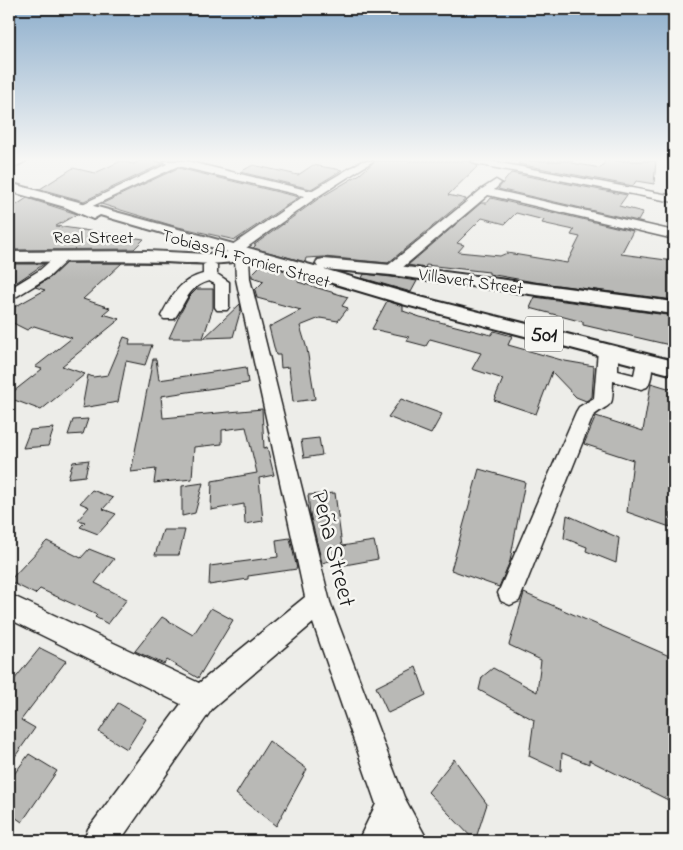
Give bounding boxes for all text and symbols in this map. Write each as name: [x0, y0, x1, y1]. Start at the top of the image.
street label: Tobias A. Fornier Street: [158, 223, 333, 296]
street label: Real Street: [53, 226, 133, 252]
street label: Villavert Street: [416, 263, 525, 303]
road number: 501: [525, 316, 563, 352]
street label: Peña Street: [300, 487, 364, 612]

